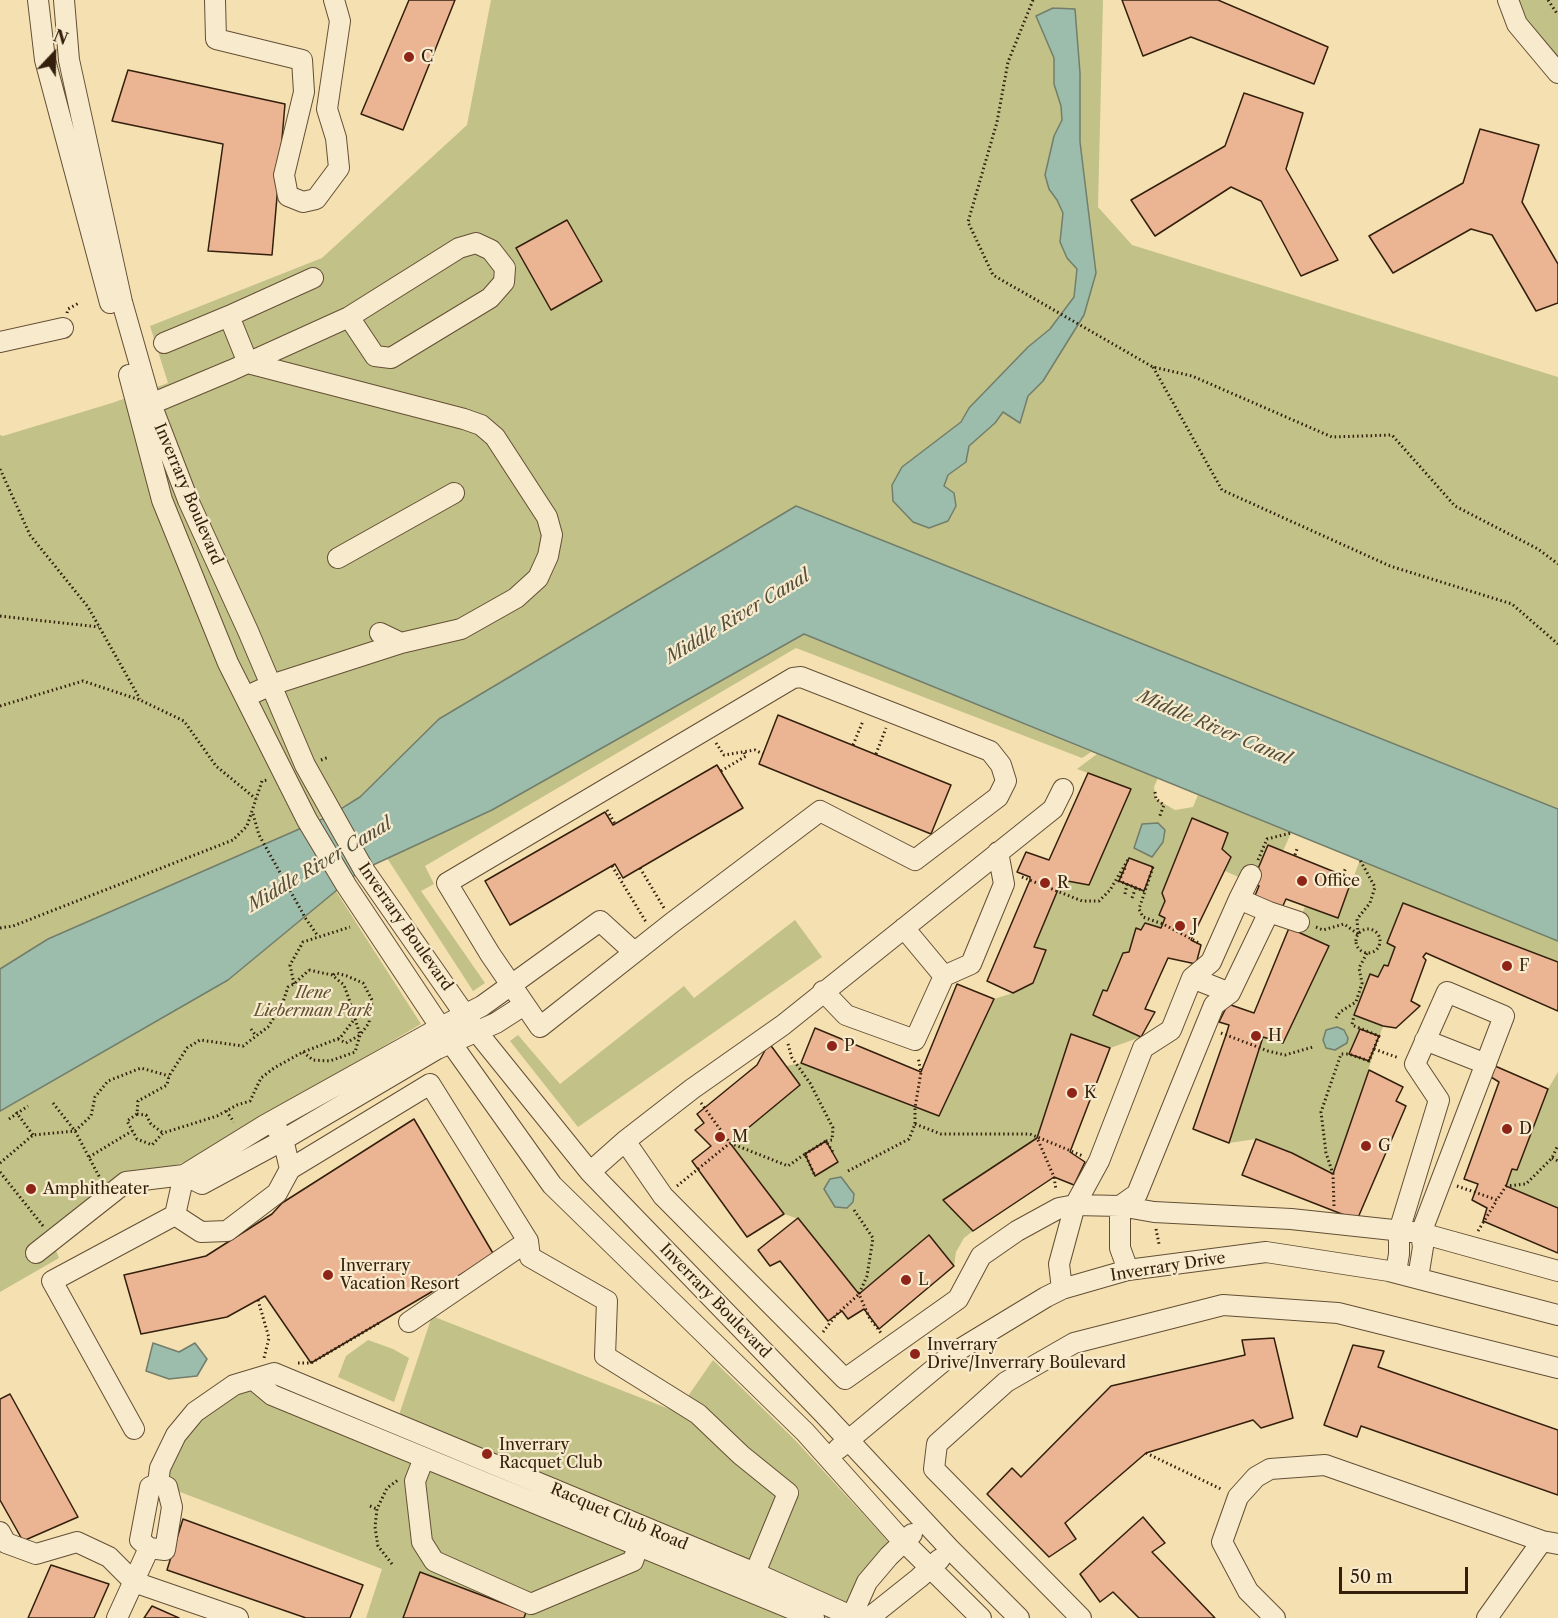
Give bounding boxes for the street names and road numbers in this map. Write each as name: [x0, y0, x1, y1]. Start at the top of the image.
street label: Inverrary Boulevard: [150, 420, 226, 568]
street label: Inverrary Boulevard: [354, 859, 456, 995]
street label: Inverrary Boulevard: [655, 1240, 775, 1362]
street label: Inverrary Drive: [1109, 1248, 1227, 1286]
street label: Racquet Club Road: [547, 1479, 691, 1555]

